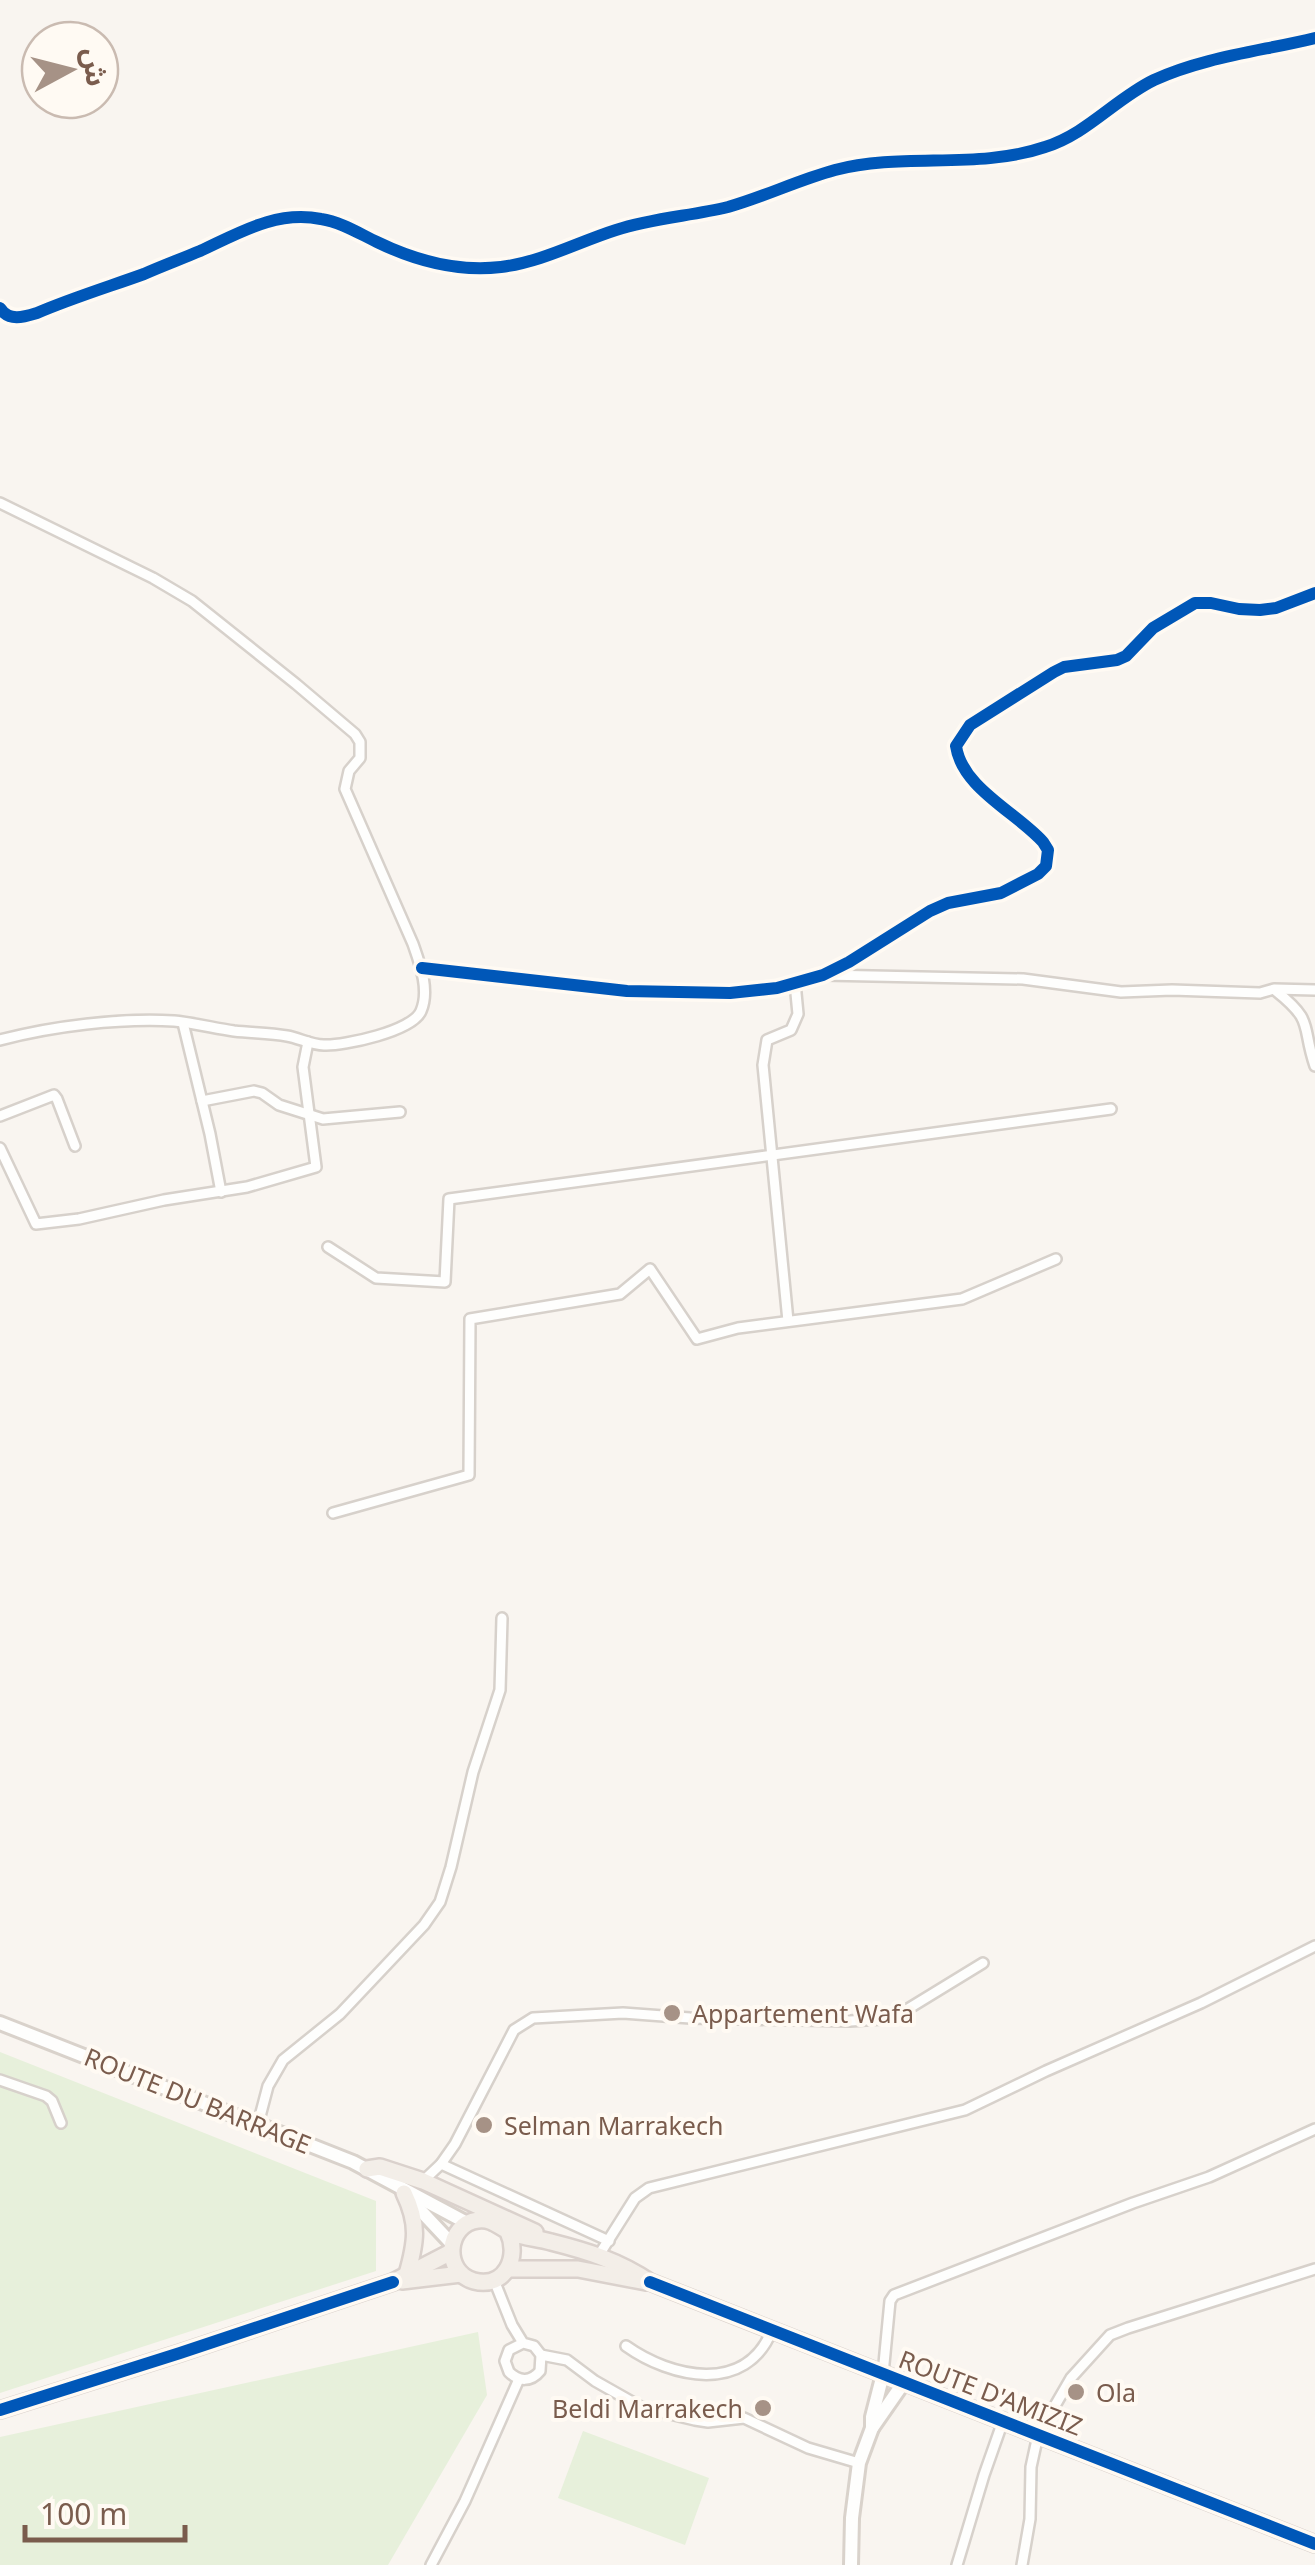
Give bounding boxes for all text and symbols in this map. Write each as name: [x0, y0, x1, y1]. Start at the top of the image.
north arrow: [20, 20, 120, 120]
text: ش: [75, 45, 117, 88]
place label: Appartement Wafa: [692, 1996, 914, 2030]
marker: Appartement Wafa: [661, 2002, 683, 2024]
street label: ROUTE DU BARRAGE: [80, 2039, 316, 2161]
place label: Selman Marrakech: [504, 2108, 723, 2142]
marker: Selman Marrakech: [473, 2114, 495, 2136]
street label: ROUTE D'AMIZIZ: [894, 2341, 1088, 2443]
place label: Ola: [1096, 2375, 1136, 2409]
marker: Ola: [1065, 2381, 1087, 2403]
place label: Beldi Marrakech: [552, 2391, 743, 2425]
marker: Beldi Marrakech: [752, 2397, 774, 2419]
scale bar: [25, 2480, 185, 2542]
text: 100 m: [40, 2493, 127, 2534]

